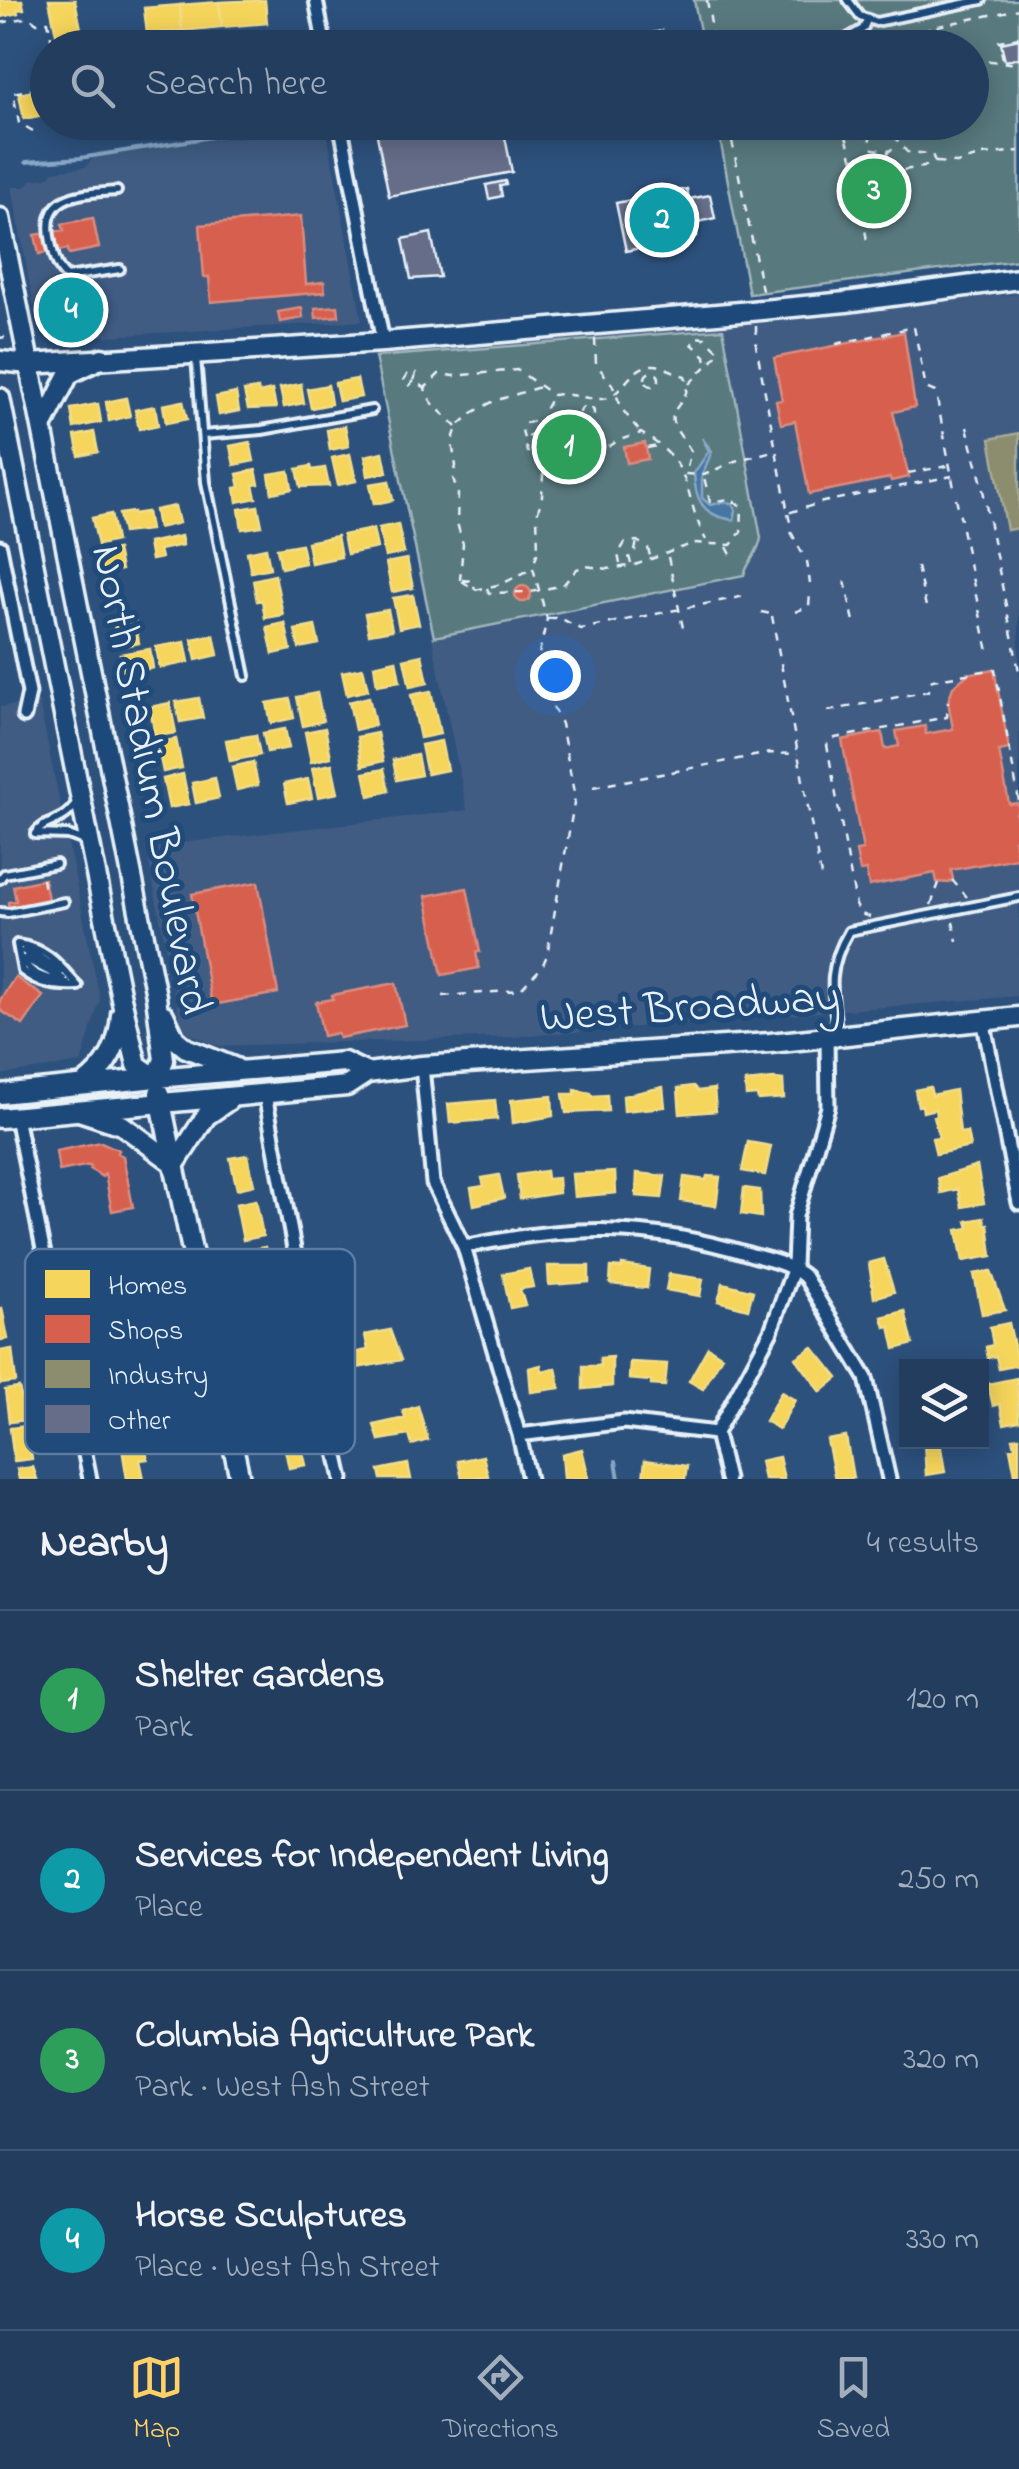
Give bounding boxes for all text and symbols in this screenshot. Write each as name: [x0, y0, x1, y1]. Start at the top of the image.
search box: [30, 30, 989, 140]
text: Search here: [145, 57, 327, 113]
icon: search: [65, 58, 120, 113]
pin: 3: [842, 154, 906, 228]
pin: 2: [630, 182, 694, 258]
pin: 4: [38, 272, 104, 348]
pin: 1: [536, 410, 602, 484]
street label: North Stadium Boulevard: [71, 540, 227, 1020]
your location: [530, 650, 581, 701]
street label: West Broadway: [538, 966, 842, 1052]
legend: [25, 1249, 355, 1454]
text: Homes: [108, 1267, 187, 1308]
text: Shops: [108, 1312, 183, 1353]
text: Industry: [108, 1357, 208, 1398]
map controls: [899, 1359, 989, 1449]
button: layers: [899, 1359, 989, 1449]
text: Other: [108, 1402, 171, 1443]
text: Nearby: [40, 1514, 168, 1575]
text: 4 results: [867, 1521, 979, 1568]
text: Shelter Gardens: [135, 1649, 385, 1705]
text: 1: [67, 1677, 78, 1724]
text: 120 m: [906, 1677, 979, 1724]
text: Park: [135, 1705, 193, 1752]
text: Services for Independent Living: [135, 1829, 609, 1885]
text: 2: [65, 1857, 80, 1904]
text: 250 m: [898, 1857, 979, 1904]
text: Place: [135, 1885, 203, 1932]
text: Columbia Agriculture Park: [135, 2009, 534, 2065]
text: 3: [66, 2037, 79, 2084]
text: 320 m: [903, 2037, 979, 2084]
text: Park · West Ash Street: [135, 2065, 430, 2112]
text: Horse Sculptures: [135, 2189, 407, 2245]
text: 4: [66, 2217, 79, 2264]
text: 330 m: [906, 2217, 979, 2264]
text: Place · West Ash Street: [135, 2245, 440, 2292]
tab: Map: [129, 2350, 184, 2451]
tab: Directions: [442, 2350, 559, 2451]
tab: Saved: [817, 2350, 890, 2451]

